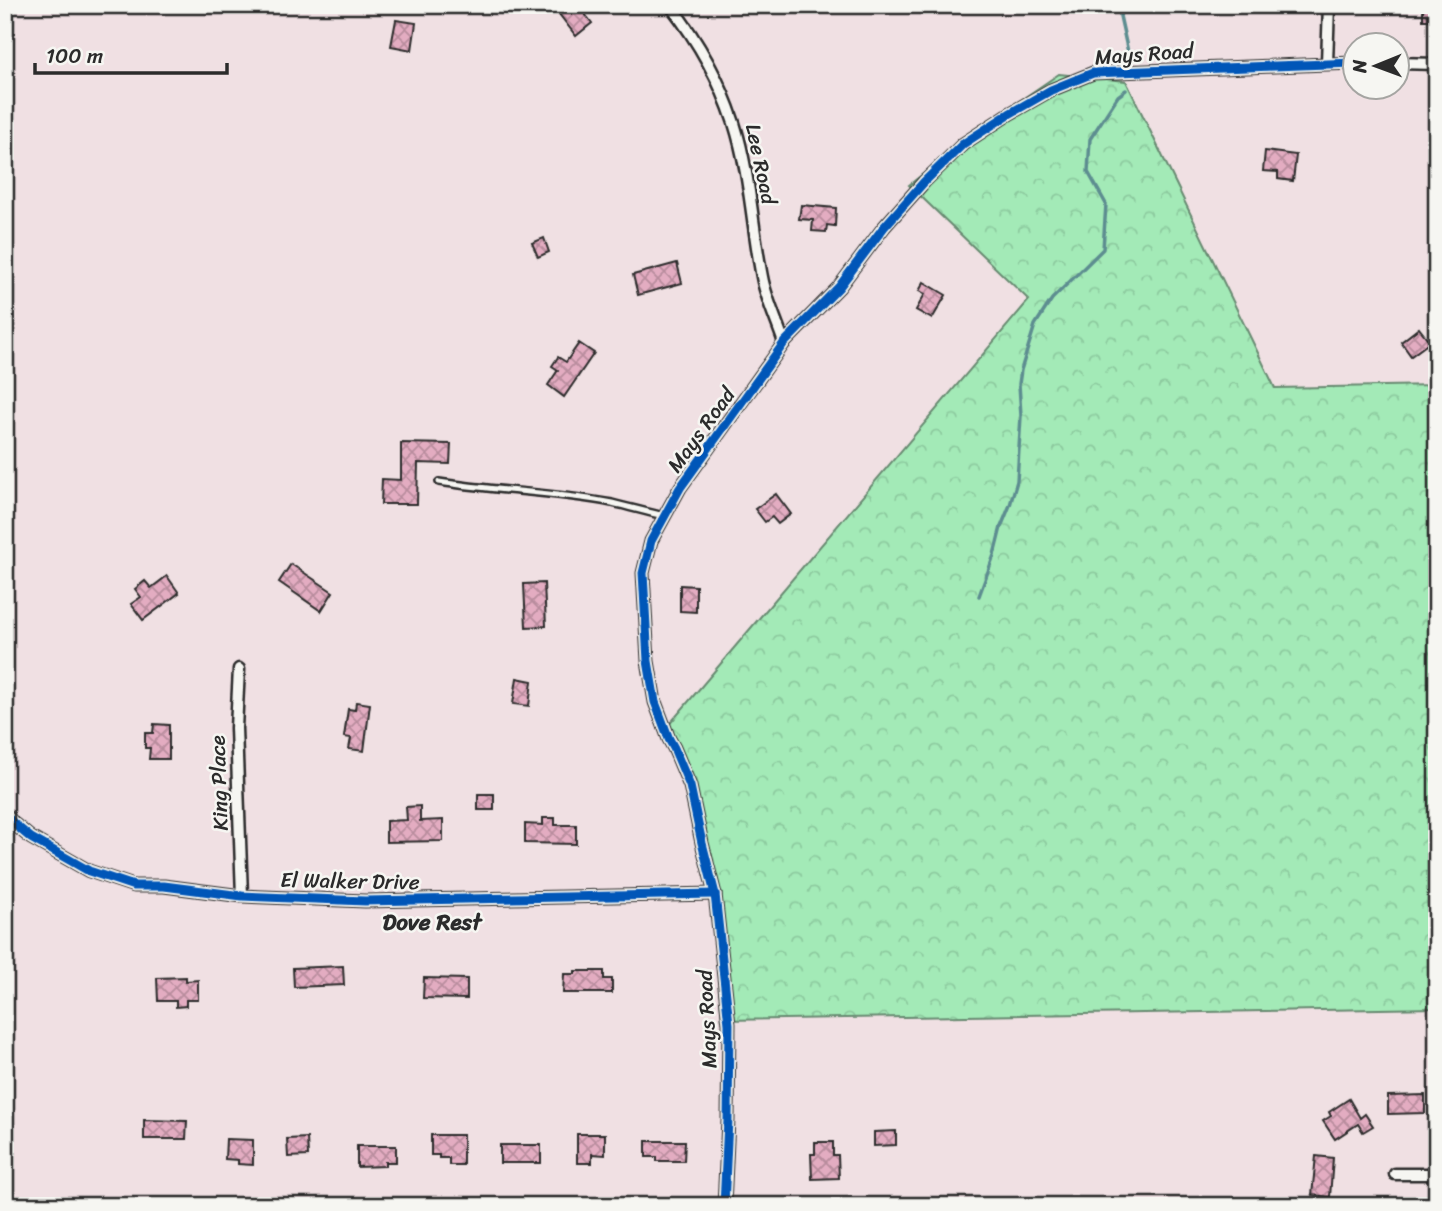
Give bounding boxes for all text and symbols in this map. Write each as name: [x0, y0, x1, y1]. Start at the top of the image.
street label: Mays Road: [1093, 31, 1196, 76]
scale bar: [35, 32, 228, 76]
north arrow: [1340, 32, 1410, 102]
text: 100 m: [46, 37, 103, 75]
text: N: [1343, 59, 1376, 74]
street label: Lee Road: [734, 120, 788, 210]
street label: Mays Road: [657, 377, 747, 481]
street label: King Place: [198, 735, 240, 831]
street label: El Walker Drive: [280, 861, 420, 901]
district label: Dove Rest: [383, 902, 483, 943]
street label: Mays Road: [685, 967, 729, 1069]

